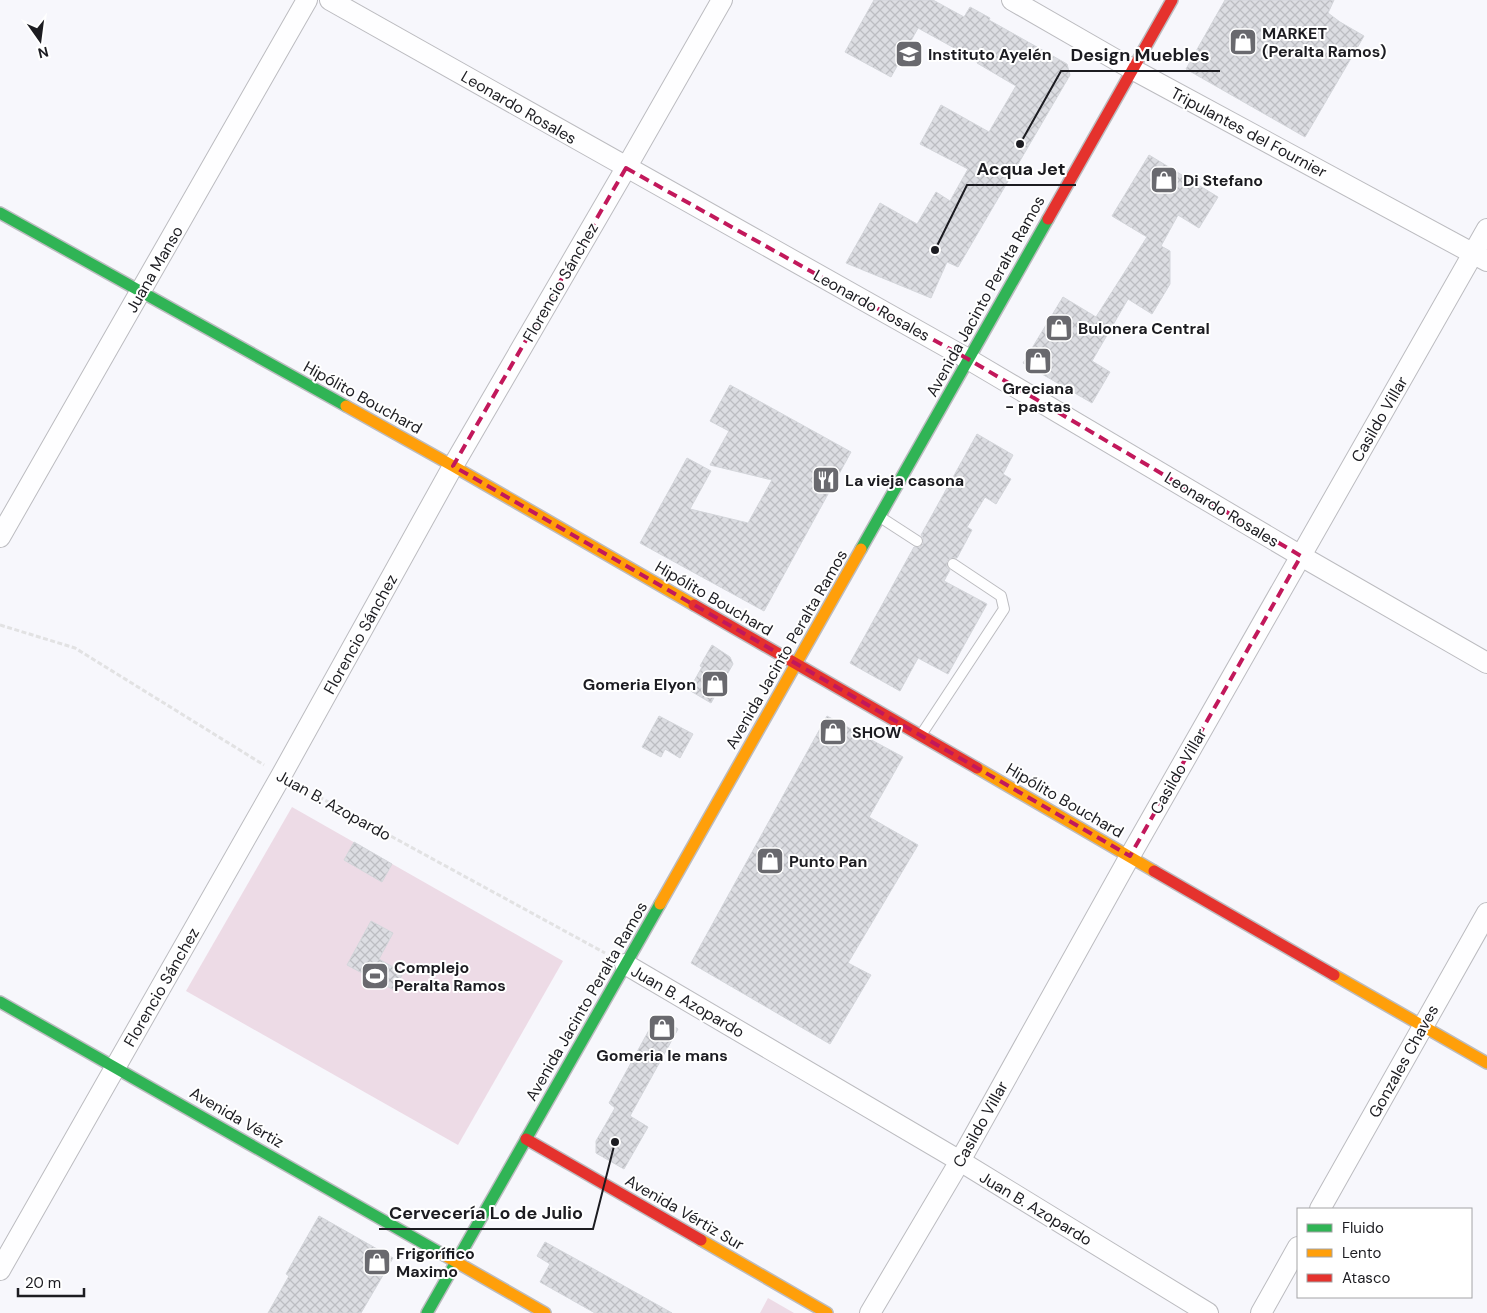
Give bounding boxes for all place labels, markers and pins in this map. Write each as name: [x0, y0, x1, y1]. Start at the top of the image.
place label: MARKET (Peralta Ramos): [1262, 23, 1387, 62]
shop icon: MARKET (Peralta Ramos): [1228, 27, 1258, 57]
callout: Design Muebles: [1061, 38, 1220, 71]
school or university icon: Instituto Ayelén: [894, 39, 924, 69]
place label: Instituto Ayelén: [928, 44, 1052, 65]
callout: Acqua Jet: [967, 152, 1076, 185]
shop icon: Di Stefano: [1149, 165, 1179, 195]
place label: Di Stefano: [1183, 170, 1263, 191]
shop icon: Bulonera Central: [1044, 313, 1074, 343]
place label: Bulonera Central: [1078, 318, 1210, 339]
shop icon: Greciana - pastas: [1023, 346, 1053, 376]
place label: Greciana - pastas: [1002, 378, 1074, 417]
restaurant icon: La vieja casona: [811, 465, 841, 495]
place label: La vieja casona: [845, 470, 964, 491]
shop icon: Gomeria Elyon: [700, 669, 730, 699]
place label: Gomeria Elyon: [583, 674, 696, 695]
shop icon: SHOW: [818, 717, 848, 747]
place label: SHOW: [852, 722, 901, 743]
shop icon: Punto Pan: [755, 846, 785, 876]
place label: Punto Pan: [789, 851, 867, 872]
place label: Complejo Peralta Ramos: [394, 957, 506, 996]
sports icon: Complejo Peralta Ramos: [360, 961, 390, 991]
shop icon: Gomeria le mans: [647, 1013, 677, 1043]
place label: Gomeria le mans: [596, 1045, 728, 1066]
callout: Cervecería Lo de Julio: [379, 1196, 593, 1229]
place label: Frigorífico Maximo: [396, 1243, 475, 1282]
shop icon: Frigorífico Maximo: [362, 1247, 392, 1277]

